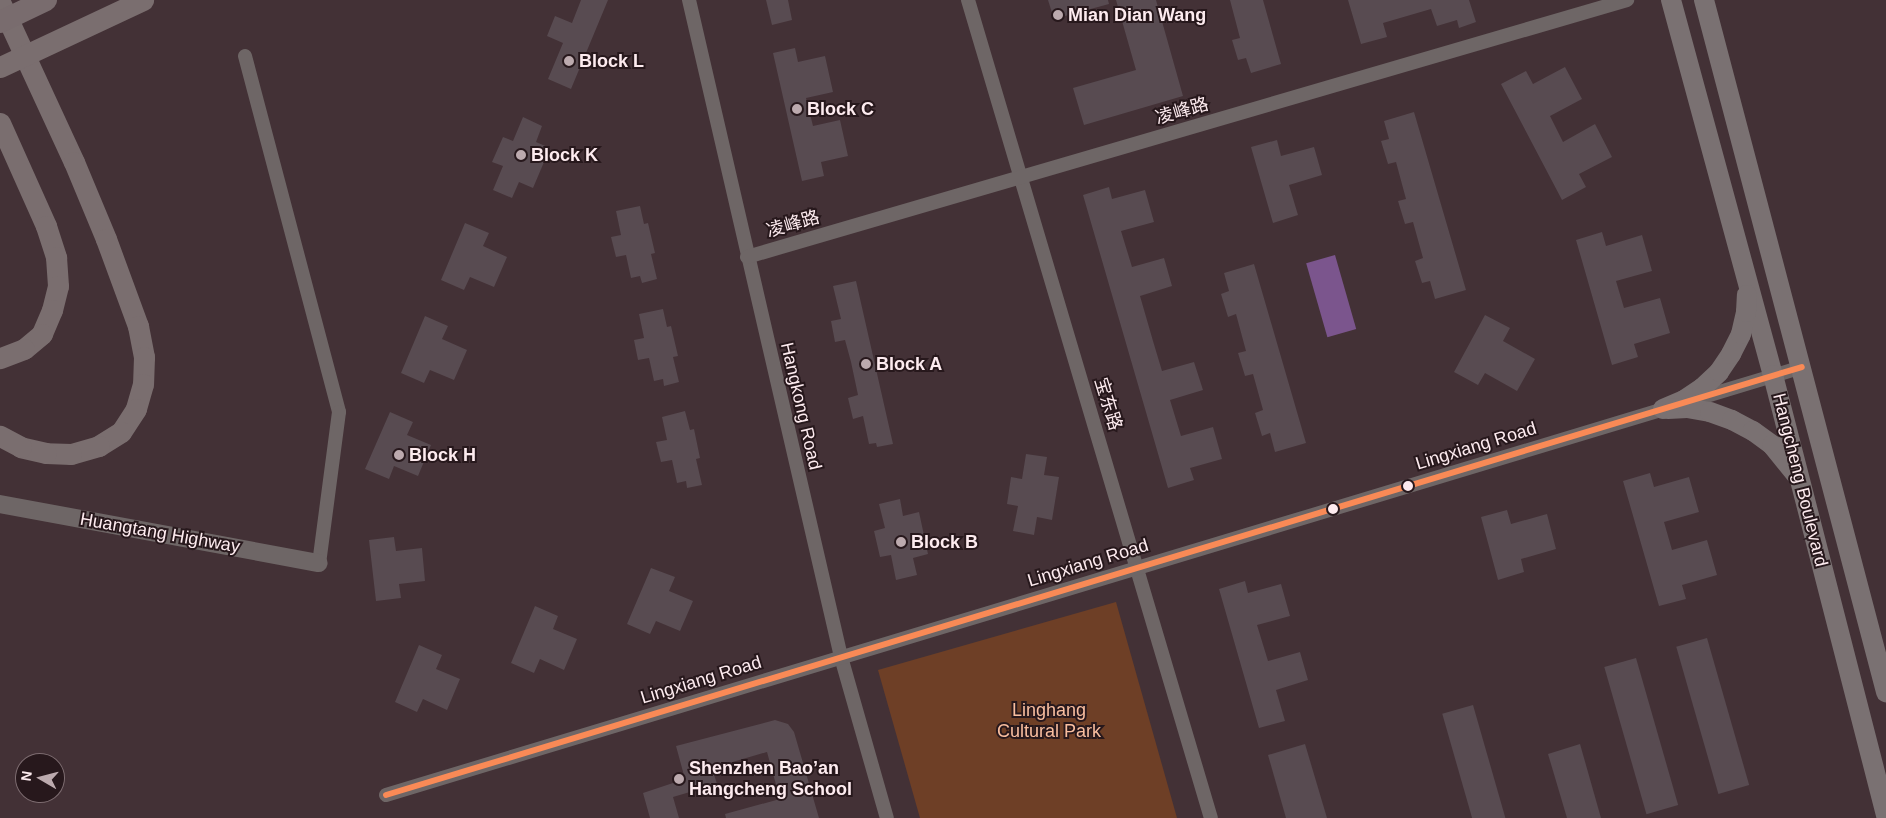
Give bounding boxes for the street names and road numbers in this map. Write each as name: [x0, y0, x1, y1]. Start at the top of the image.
street label: 凌峰路: [1153, 93, 1211, 129]
street label: 凌峰路: [764, 206, 822, 242]
street label: Hangkong Road: [776, 340, 826, 472]
street label: 宝东路: [1090, 375, 1126, 433]
street label: Hangcheng Boulevard: [1768, 391, 1832, 569]
street label: Lingxiang Road: [1413, 417, 1539, 475]
street label: Huangtang Highway: [78, 508, 242, 558]
street label: Lingxiang Road: [1025, 534, 1151, 592]
street label: Lingxiang Road: [638, 651, 764, 709]

